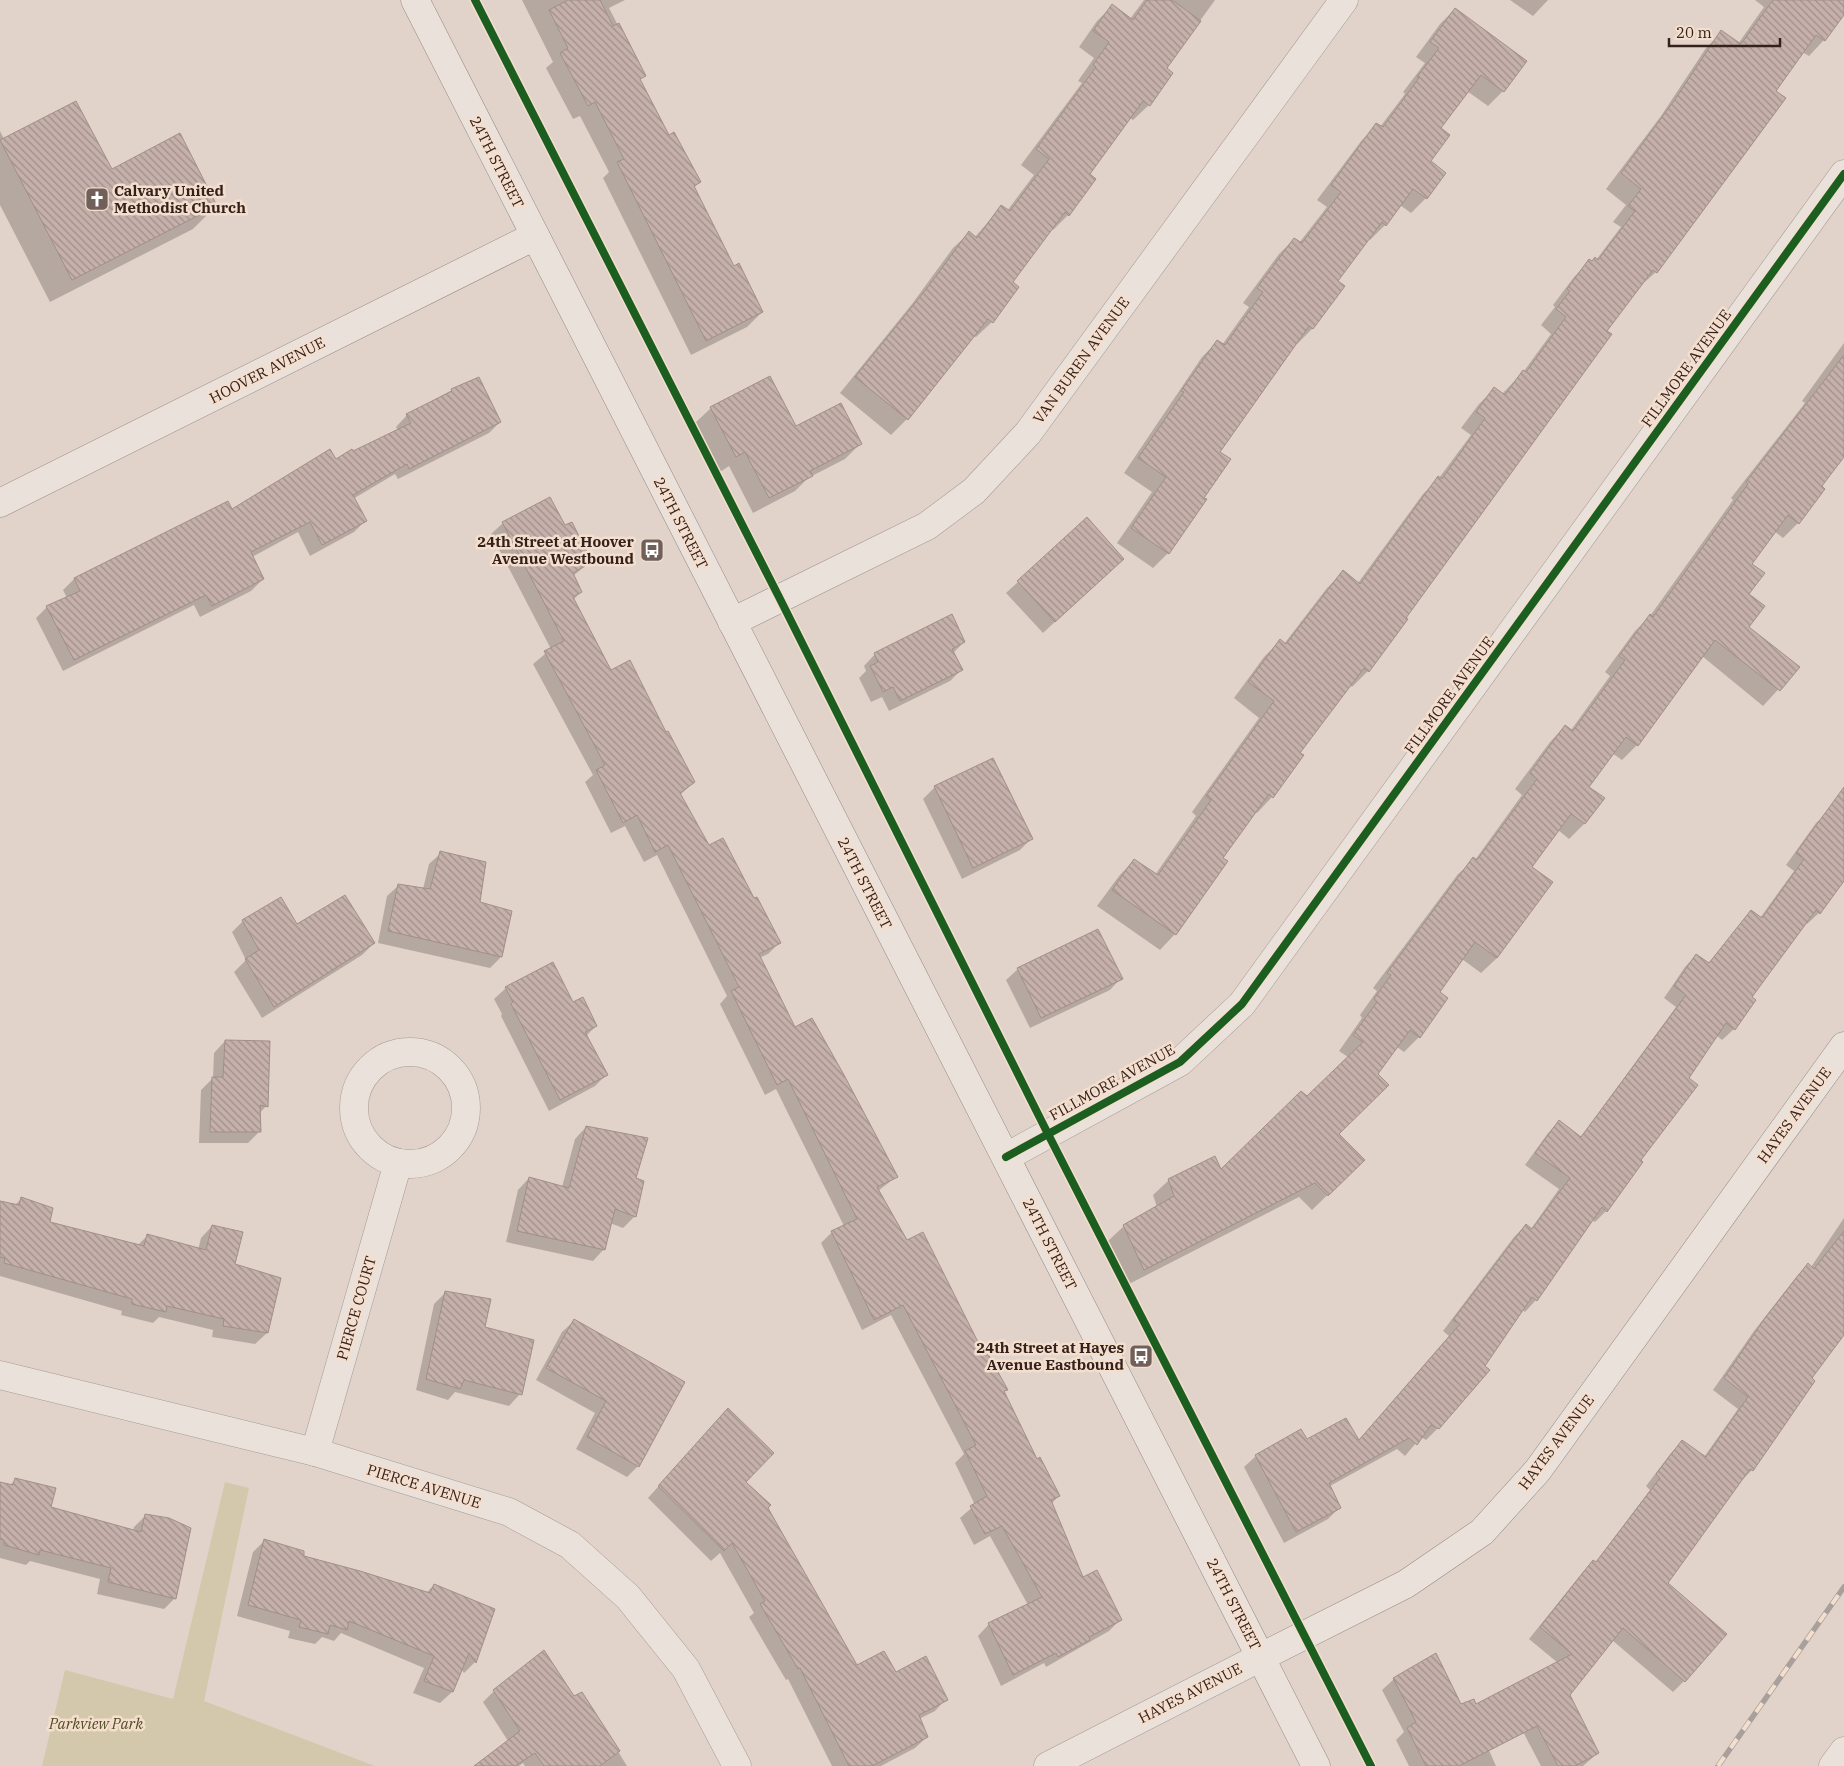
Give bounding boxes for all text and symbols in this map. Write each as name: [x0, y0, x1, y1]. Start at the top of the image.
scale bar: [1669, 15, 1780, 47]
text: 20 m: [1676, 23, 1712, 42]
street label: 24TH STREET: [466, 113, 528, 211]
place label: Calvary United Methodist Church: [114, 181, 246, 217]
church icon: Calvary United Methodist Church: [84, 186, 110, 212]
street label: VAN BUREN AVENUE: [1029, 293, 1133, 427]
street label: FILLMORE AVENUE: [1637, 305, 1735, 431]
street label: HOOVER AVENUE: [206, 333, 328, 407]
street label: 24TH STREET: [650, 474, 712, 572]
place label: 24th Street at Hoover Avenue Westbound: [477, 532, 635, 568]
bus stop icon: 24th Street at Hoover Avenue Westbound: [639, 537, 665, 563]
street label: FILLMORE AVENUE: [1400, 632, 1498, 758]
street label: 24TH STREET: [834, 834, 896, 932]
street label: FILLMORE AVENUE: [1046, 1040, 1178, 1124]
street label: HAYES AVENUE: [1753, 1063, 1835, 1167]
street label: 24TH STREET: [1019, 1195, 1081, 1293]
street label: PIERCE COURT: [332, 1253, 380, 1362]
place label: 24th Street at Hayes Avenue Eastbound: [976, 1338, 1125, 1374]
bus stop icon: 24th Street at Hayes Avenue Eastbound: [1128, 1343, 1154, 1369]
street label: HAYES AVENUE: [1514, 1391, 1598, 1493]
street label: PIERCE AVENUE: [365, 1460, 483, 1512]
street label: 24TH STREET: [1203, 1555, 1265, 1653]
street label: HAYES AVENUE: [1135, 1659, 1245, 1727]
park label: Parkview Park: [48, 1714, 143, 1733]

